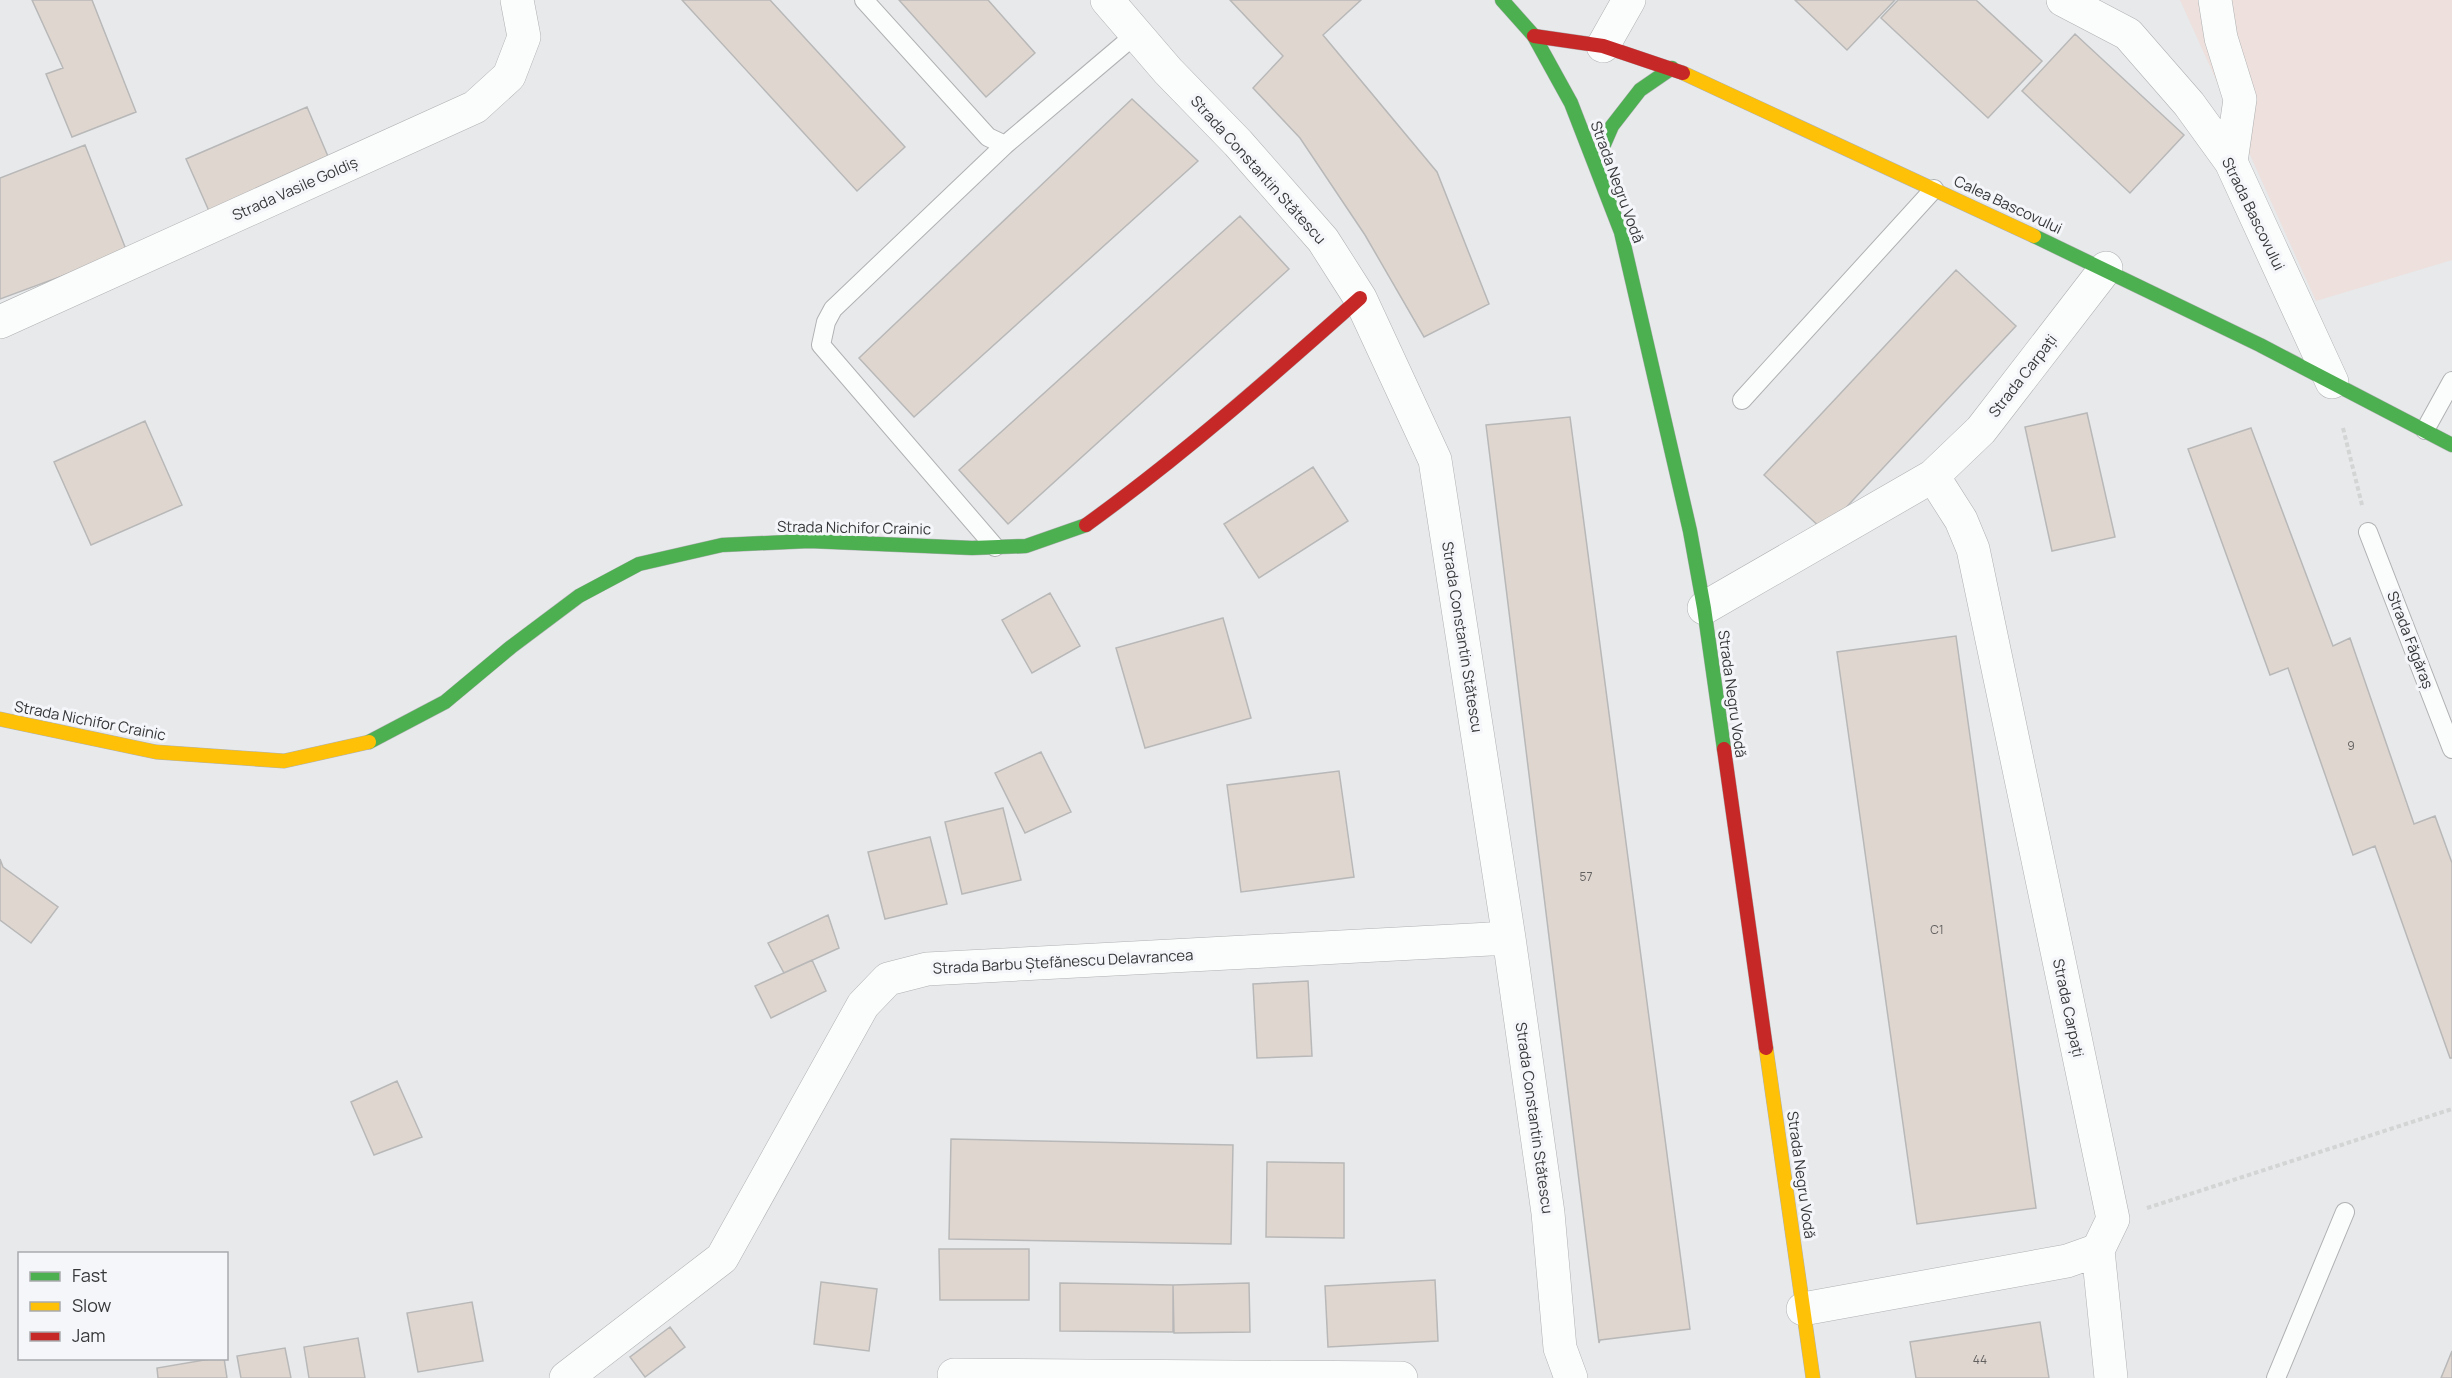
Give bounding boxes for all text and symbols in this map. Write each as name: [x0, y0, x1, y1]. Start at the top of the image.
street label: Strada Constantin Stătescu: [1186, 91, 1331, 248]
street label: Strada Negru Vodă: [1586, 118, 1649, 246]
street label: Strada Vasile Goldiș: [229, 151, 361, 226]
street label: Strada Bascovului: [2217, 154, 2290, 274]
street label: Calea Bascovului: [1951, 170, 2066, 239]
street label: Strada Carpați: [1984, 330, 2062, 422]
street label: Strada Nichifor Crainic: [777, 516, 931, 539]
street label: Strada Constantin Stătescu: [1437, 540, 1488, 734]
street label: Strada Făgăraș: [2382, 588, 2439, 692]
street label: Strada Negru Vodă: [1713, 629, 1752, 759]
street label: Strada Nichifor Crainic: [12, 696, 168, 746]
house number: 9: [2347, 737, 2355, 754]
house number: 57: [1580, 868, 1592, 885]
house number: C1: [1930, 921, 1944, 938]
street label: Strada Barbu Ștefănescu Delavrancea: [932, 944, 1194, 979]
street label: Strada Carpați: [2048, 957, 2089, 1059]
street label: Strada Constantin Stătescu: [1511, 1021, 1558, 1215]
street label: Strada Negru Vodă: [1782, 1110, 1821, 1240]
legend: [18, 1252, 228, 1360]
text: Fast: [72, 1263, 107, 1287]
text: Slow: [72, 1293, 112, 1317]
text: Jam: [72, 1323, 106, 1347]
house number: 44: [1973, 1351, 1987, 1368]

